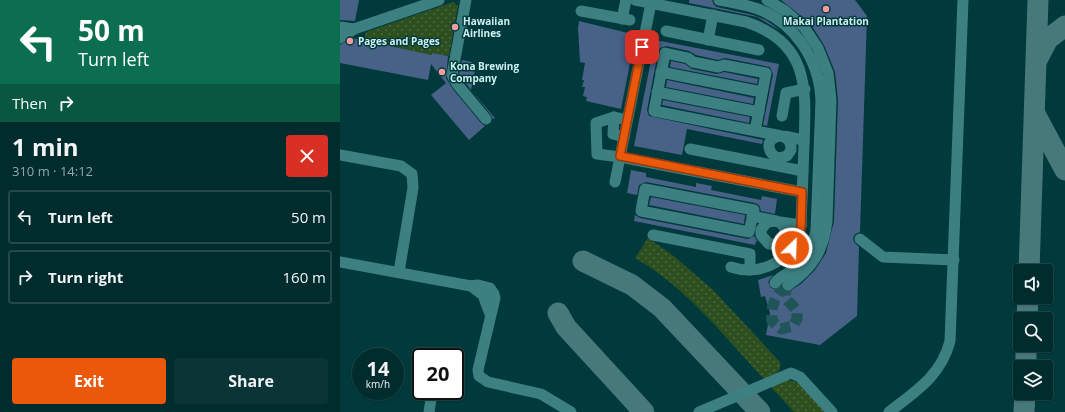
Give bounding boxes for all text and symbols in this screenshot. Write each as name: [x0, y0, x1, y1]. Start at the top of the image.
marker: Makai Plantation: [821, 4, 831, 14]
text: 50 m: [78, 11, 145, 49]
place label: Hawaiian Airlines: [463, 14, 510, 40]
place label: Makai Plantation: [783, 14, 869, 28]
icon: left: [12, 16, 64, 68]
marker: Hawaiian Airlines: [450, 22, 460, 32]
pin: [625, 30, 659, 64]
place label: Pages and Pages: [358, 34, 440, 48]
marker: Pages and Pages: [345, 36, 355, 46]
icon: arrive: [631, 36, 653, 58]
text: Turn left: [78, 47, 149, 71]
place label: Kona Brewing Company: [450, 59, 519, 85]
marker: Kona Brewing Company: [437, 67, 447, 77]
icon: right: [55, 92, 77, 114]
text: Then: [12, 93, 47, 113]
text: 1 min: [12, 130, 79, 163]
button: close: [286, 135, 328, 177]
text: 310 m · 14:12: [12, 162, 93, 180]
icon: left: [14, 206, 36, 228]
text: Turn left: [48, 207, 113, 227]
text: 50 m: [291, 207, 326, 227]
position arrow: [771, 227, 813, 269]
map controls: [1013, 264, 1053, 400]
button: sound: [1013, 264, 1053, 304]
icon: right: [14, 266, 36, 288]
text: Turn right: [48, 267, 123, 287]
text: 160 m: [282, 267, 326, 287]
button: search: [1013, 312, 1053, 352]
speed limit sign: 20: [412, 348, 464, 400]
text: 14: [367, 355, 389, 382]
button: Exit: [12, 358, 166, 404]
button: Share: [174, 358, 328, 404]
button: layers: [1013, 360, 1053, 400]
text: km/h: [366, 377, 390, 391]

